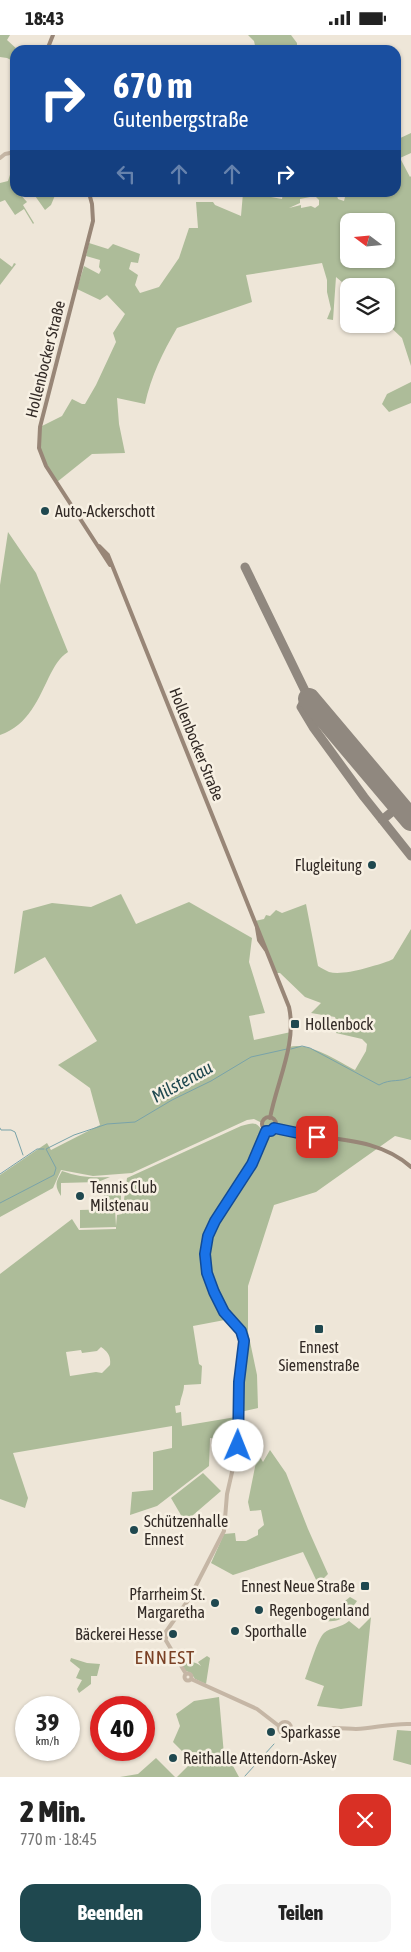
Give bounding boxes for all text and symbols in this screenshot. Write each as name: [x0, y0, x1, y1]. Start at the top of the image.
text: 18:43: [25, 7, 64, 29]
icon: right: [30, 65, 95, 130]
text: 670 m: [113, 65, 192, 105]
text: Gutenbergstraße: [113, 106, 248, 132]
icon: left: [112, 160, 140, 188]
icon: ahead: [165, 160, 193, 188]
icon: ahead: [218, 160, 246, 188]
icon: right: [271, 160, 299, 188]
north arrow: [340, 213, 395, 267]
map controls: [340, 213, 395, 333]
button: layers: [340, 278, 395, 333]
street label: Hollenbocker Straße: [22, 299, 68, 419]
place label: Auto-Ackerschott: [55, 502, 155, 520]
marker: Auto-Ackerschott: [39, 505, 51, 517]
street label: Hollenbocker Straße: [166, 685, 228, 803]
place label: Flugleitung: [295, 856, 362, 875]
marker: Flugleitung: [366, 859, 378, 871]
place label: Hollenbock: [305, 1015, 373, 1033]
marker: Hollenbock: [289, 1018, 301, 1030]
water label: Milstenau: [148, 1056, 216, 1107]
pin: [296, 1116, 338, 1158]
icon: arrive: [303, 1123, 331, 1151]
place label: Tennis Club Milstenau: [90, 1178, 157, 1214]
marker: Tennis Club Milstenau: [74, 1190, 86, 1202]
marker: Ennest Siemenstraße: [313, 1323, 325, 1335]
place label: Ennest Siemenstraße: [278, 1338, 360, 1374]
position arrow: [211, 1419, 263, 1471]
place label: Schützenhalle Ennest: [144, 1512, 228, 1548]
marker: Schützenhalle Ennest: [128, 1524, 140, 1536]
place label: Ennest Neue Straße: [241, 1577, 355, 1595]
marker: Ennest Neue Straße: [359, 1580, 371, 1592]
place label: Pfarrheim St. Margaretha: [129, 1585, 205, 1622]
marker: Pfarrheim St. Margaretha: [209, 1597, 221, 1609]
place label: Regenbogenland: [269, 1601, 370, 1620]
marker: Regenbogenland: [253, 1604, 265, 1616]
place label: Sporthalle: [245, 1622, 307, 1641]
place label: Bäckerei Hesse: [75, 1625, 163, 1643]
marker: Sporthalle: [229, 1625, 241, 1637]
marker: Bäckerei Hesse: [167, 1628, 179, 1640]
district label: ENNEST: [135, 1646, 195, 1668]
speed limit sign: 40: [90, 1696, 155, 1761]
text: 39: [36, 1708, 59, 1736]
place label: Sparkasse: [281, 1723, 341, 1742]
marker: Sparkasse: [265, 1726, 277, 1738]
text: km/h: [36, 1734, 59, 1748]
place label: Reithalle Attendorn-Askey: [183, 1749, 337, 1768]
marker: Reithalle Attendorn-Askey: [167, 1752, 179, 1764]
text: 2 Min.: [20, 1794, 85, 1828]
button: close: [339, 1794, 391, 1846]
text: 770 m · 18:45: [20, 1830, 97, 1848]
button: Beenden: [20, 1884, 201, 1942]
button: Teilen: [211, 1884, 391, 1942]

